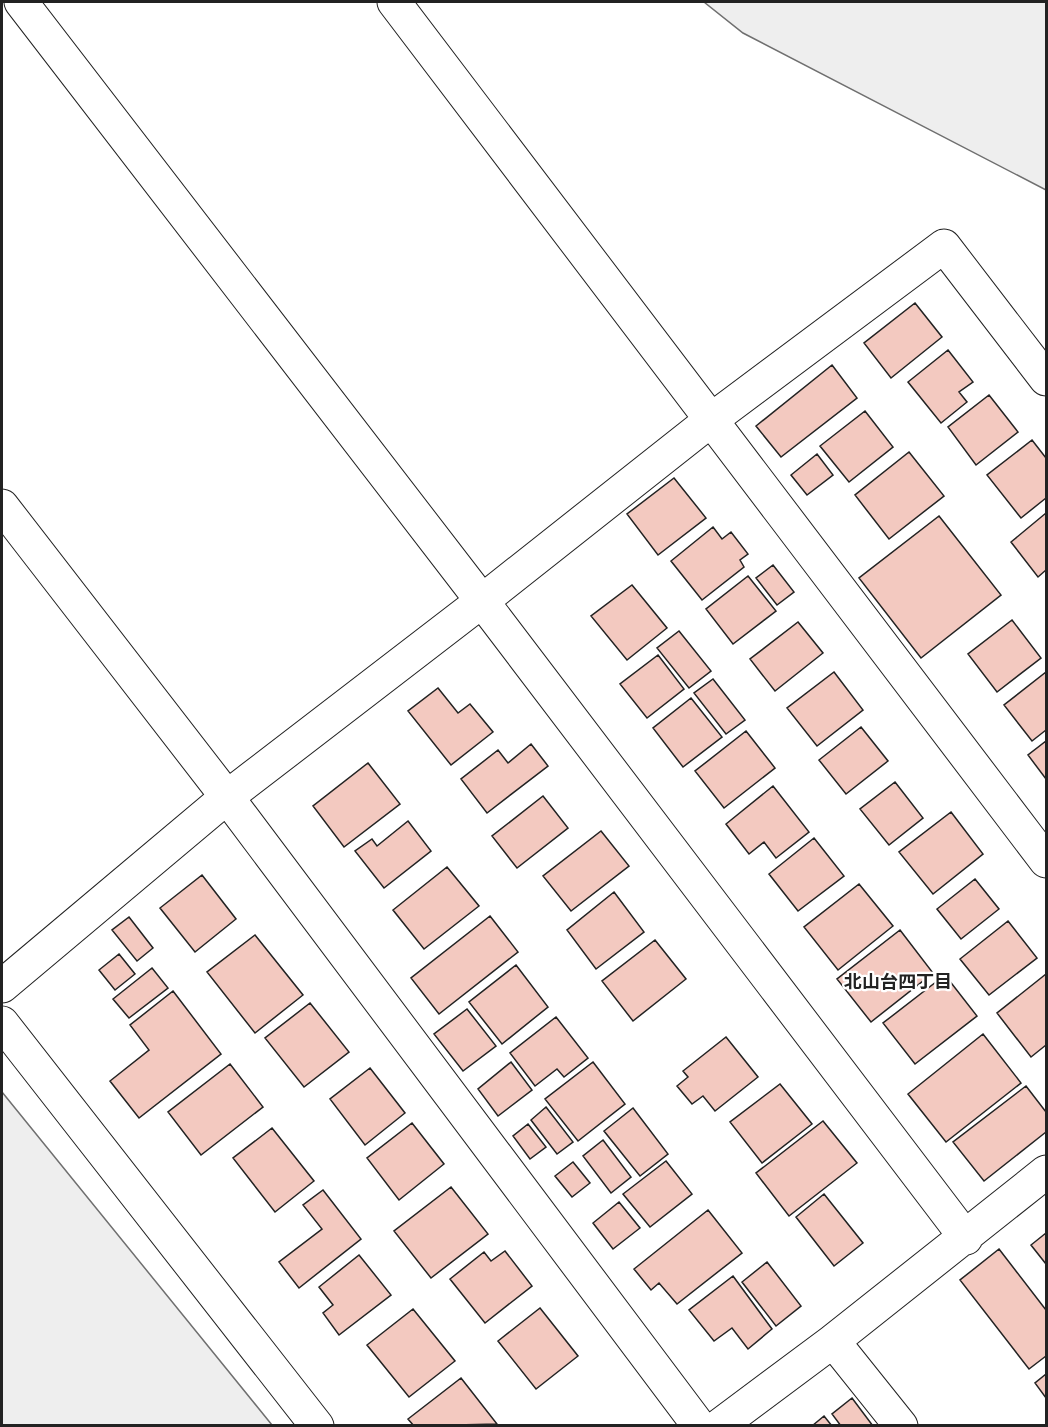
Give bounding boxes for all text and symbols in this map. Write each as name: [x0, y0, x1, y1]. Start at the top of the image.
district label: 北山台四丁目: [844, 970, 952, 993]

